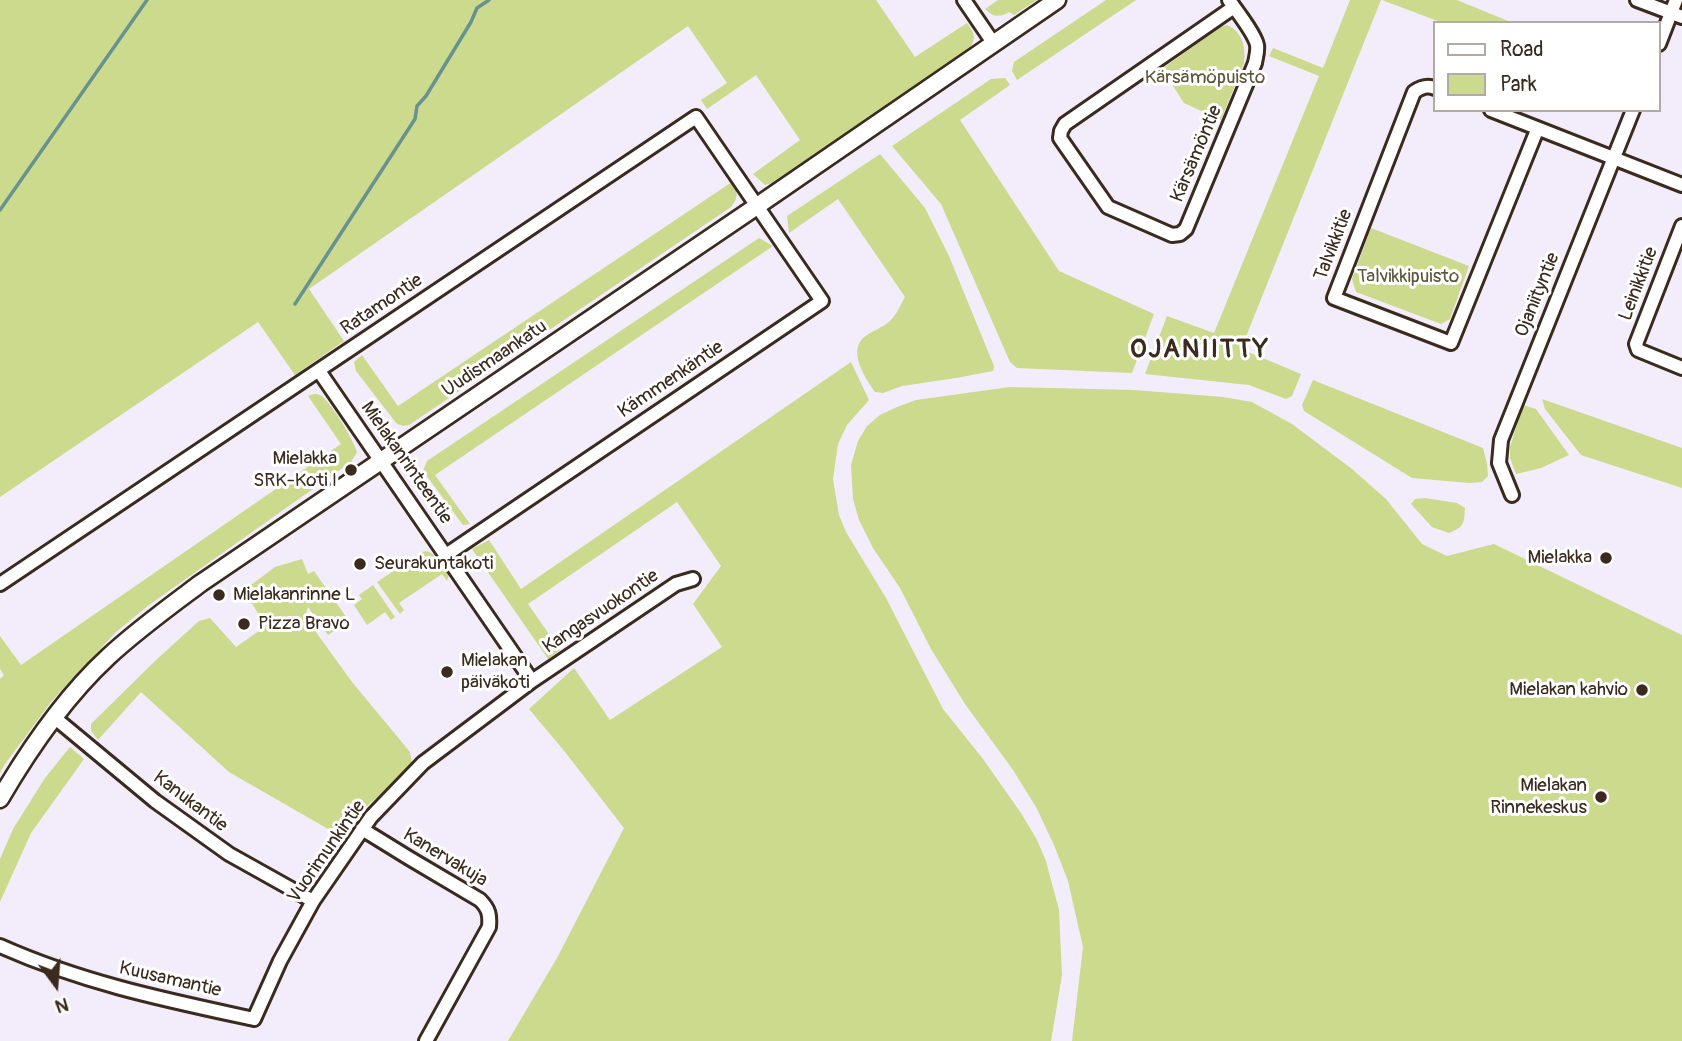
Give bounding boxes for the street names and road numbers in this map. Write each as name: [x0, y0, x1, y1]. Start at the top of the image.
street label: Kärsämöntie: [1166, 102, 1228, 206]
street label: Talvikkitie: [1310, 206, 1358, 284]
street label: Leinikkitie: [1615, 244, 1663, 324]
street label: Ojaniityntie: [1511, 249, 1565, 341]
street label: Ratamontie: [337, 269, 427, 341]
street label: Uudismaankatu: [438, 316, 552, 402]
street label: Kämmenkäntie: [614, 336, 728, 424]
street label: Mielakanrinteentie: [355, 397, 457, 529]
street label: Kangasvuokontie: [539, 565, 663, 659]
street label: Kanukantie: [148, 767, 232, 837]
street label: Vuorimunkintie: [283, 796, 371, 908]
street label: Kanervakuja: [399, 824, 491, 892]
street label: Kuusamantie: [117, 957, 223, 1003]

